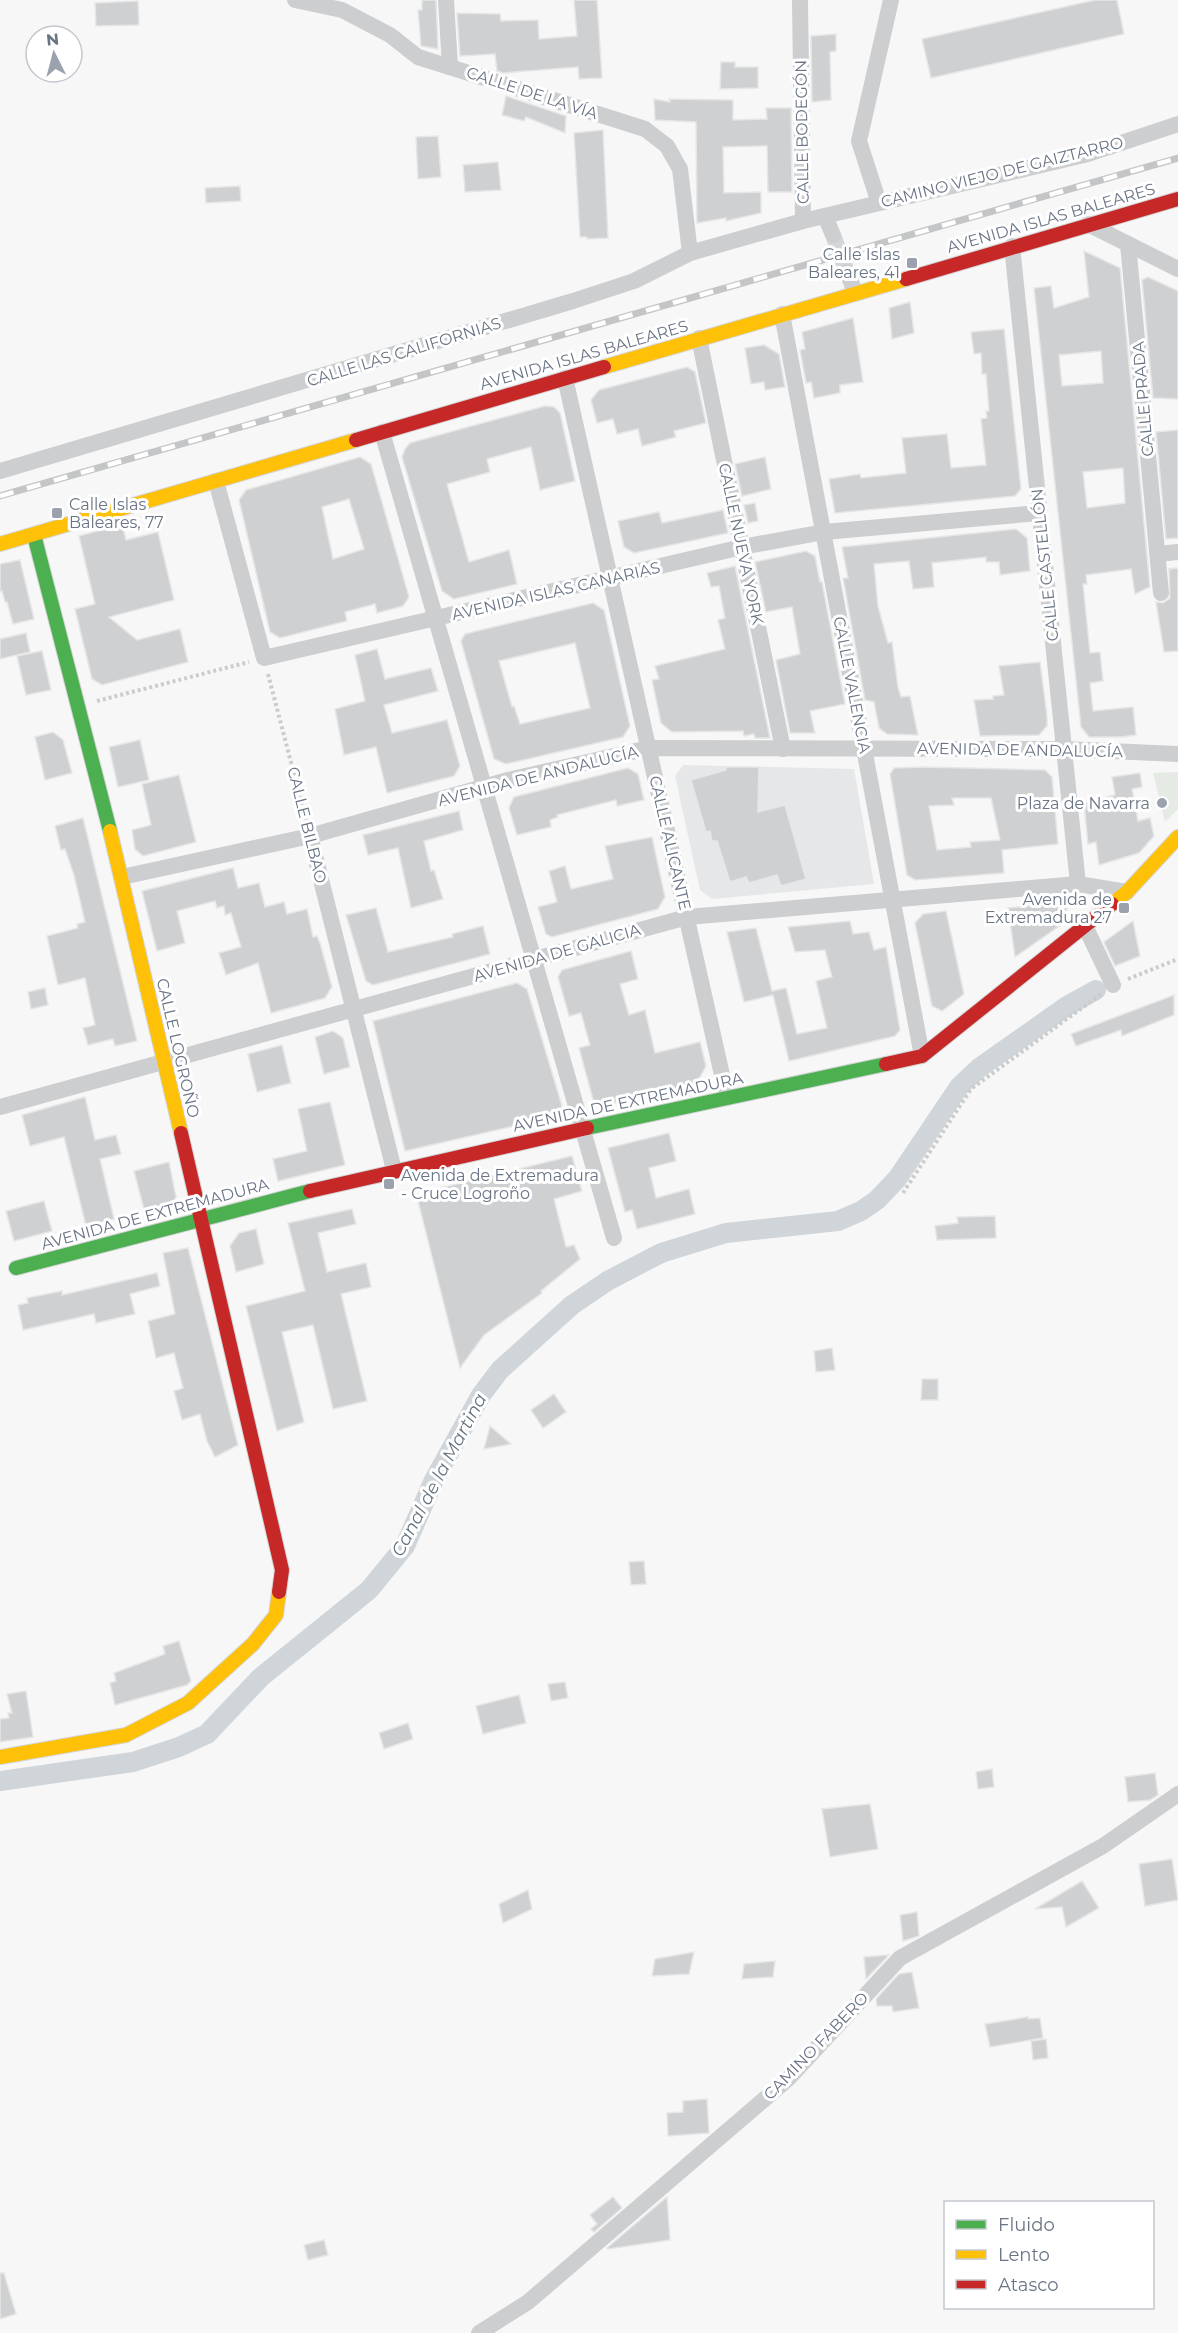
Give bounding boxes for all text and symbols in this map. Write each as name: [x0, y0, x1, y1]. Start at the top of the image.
north arrow: [24, 24, 84, 84]
text: N: [45, 29, 60, 50]
street label: CALLE BODEGÓN: [791, 60, 813, 204]
street label: CALLE DE LA VÍA: [464, 63, 600, 123]
street label: CAMINO VIEJO DE GAIZTARRO: [879, 133, 1125, 211]
street label: AVENIDA ISLAS BALEARES: [945, 179, 1158, 257]
place label: Calle Islas Baleares, 41: [808, 245, 900, 282]
marker: Calle Islas Baleares, 41: [905, 256, 919, 270]
street label: CALLE LAS CALIFORNIAS: [305, 313, 504, 391]
street label: AVENIDA ISLAS BALEARES: [478, 316, 691, 394]
street label: CALLE PRADA: [1128, 340, 1157, 457]
street label: CALLE NUEVA YORK: [715, 461, 768, 627]
street label: CALLE CASTELLÓN: [1028, 488, 1062, 642]
place label: Calle Islas Baleares, 77: [69, 495, 164, 532]
marker: Calle Islas Baleares, 77: [50, 506, 64, 520]
street label: AVENIDA ISLAS CANARIAS: [450, 558, 662, 624]
street label: CALLE VALENCIA: [829, 615, 875, 756]
street label: AVENIDA DE ANDALUCÍA: [917, 739, 1124, 761]
street label: AVENIDA DE ANDALUCÍA: [436, 742, 641, 810]
street label: CALLE BILBAO: [283, 765, 331, 885]
street label: CALLE ALICANTE: [645, 774, 695, 912]
place label: Plaza de Navarra: [1017, 794, 1150, 813]
marker: Plaza de Navarra: [1155, 796, 1169, 810]
place label: Avenida de Extremadura 27: [985, 890, 1112, 927]
marker: Avenida de Extremadura 27: [1117, 901, 1131, 915]
street label: AVENIDA DE GALICIA: [471, 920, 643, 986]
street label: CALLE LOGROÑO: [153, 976, 203, 1120]
street label: AVENIDA DE EXTREMADURA: [511, 1068, 745, 1136]
place label: Avenida de Extremadura - Cruce Logroño: [401, 1166, 599, 1203]
street label: AVENIDA DE EXTREMADURA: [39, 1174, 271, 1254]
marker: Avenida de Extremadura - Cruce Logroño: [382, 1177, 396, 1191]
water label: Canal de la Martina: [387, 1390, 491, 1560]
street label: CAMINO FABERO: [760, 1988, 872, 2104]
legend: [944, 2201, 1154, 2309]
text: Fluido: [998, 2214, 1055, 2236]
text: Lento: [998, 2244, 1050, 2266]
text: Atasco: [998, 2274, 1058, 2296]

